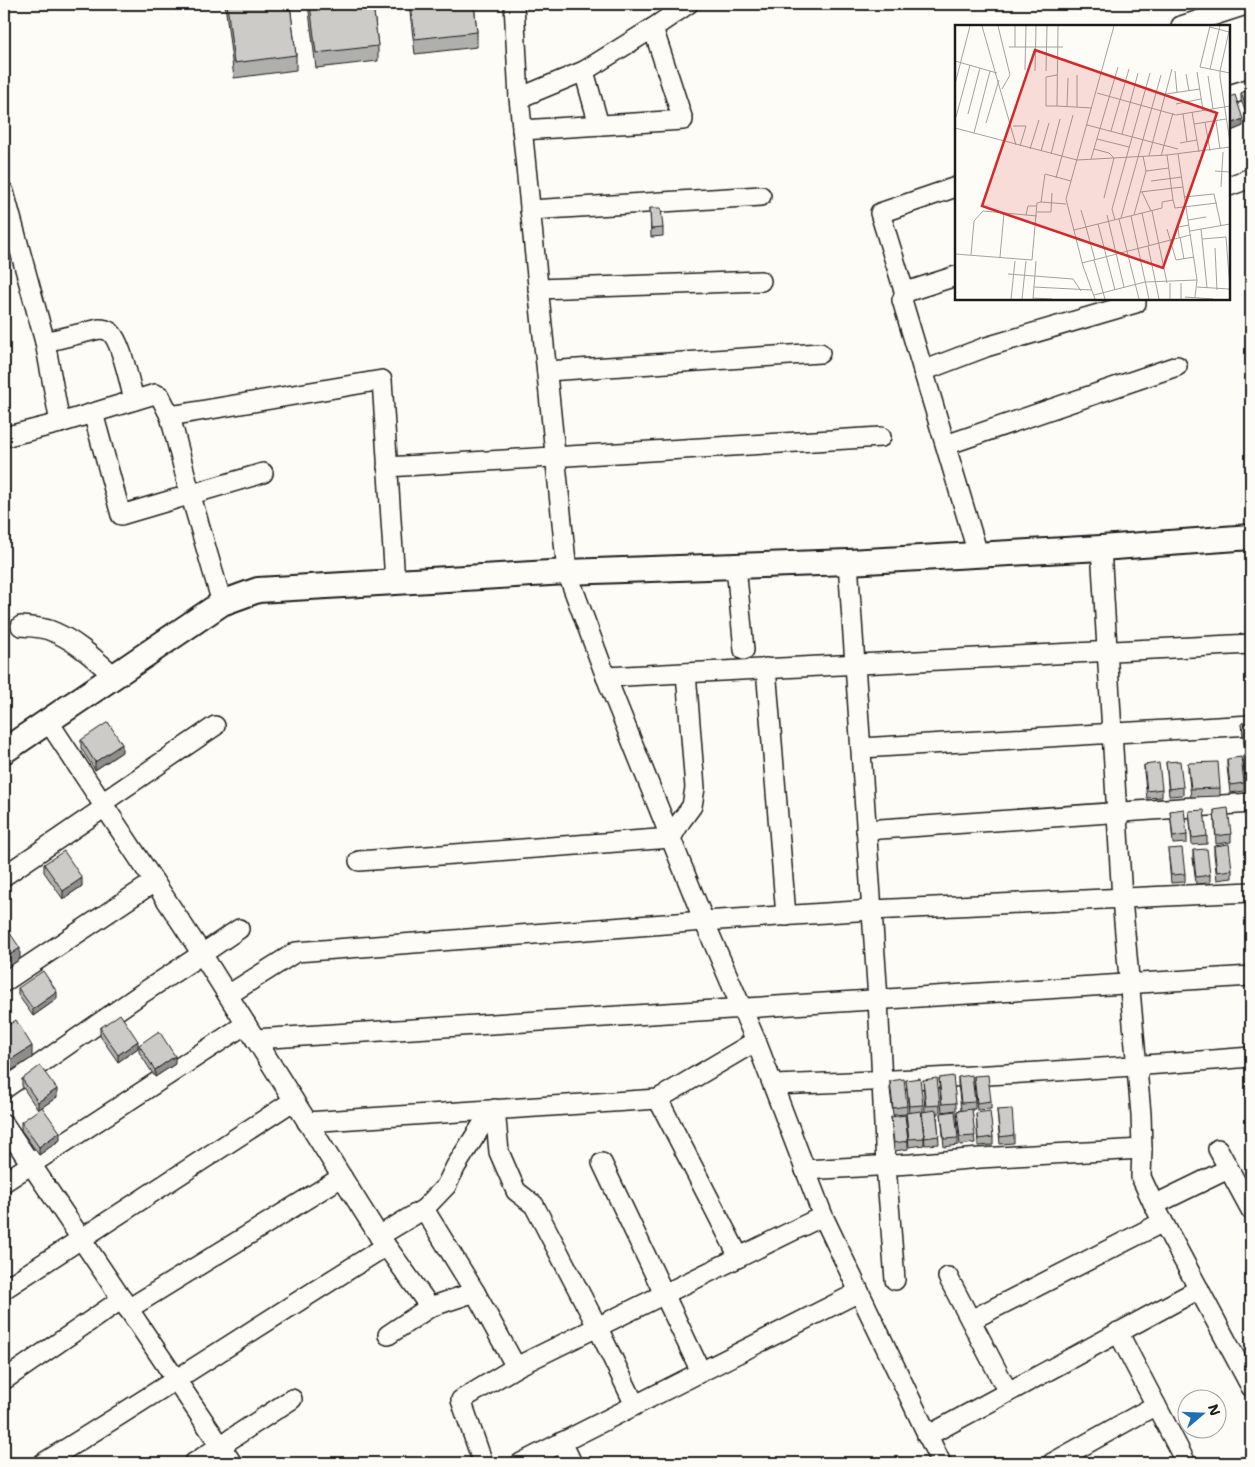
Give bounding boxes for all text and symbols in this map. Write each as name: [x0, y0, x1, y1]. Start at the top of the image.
inset map: [955, 25, 1230, 300]
north arrow: [1178, 1390, 1228, 1440]
text: N: [1204, 1402, 1225, 1418]

